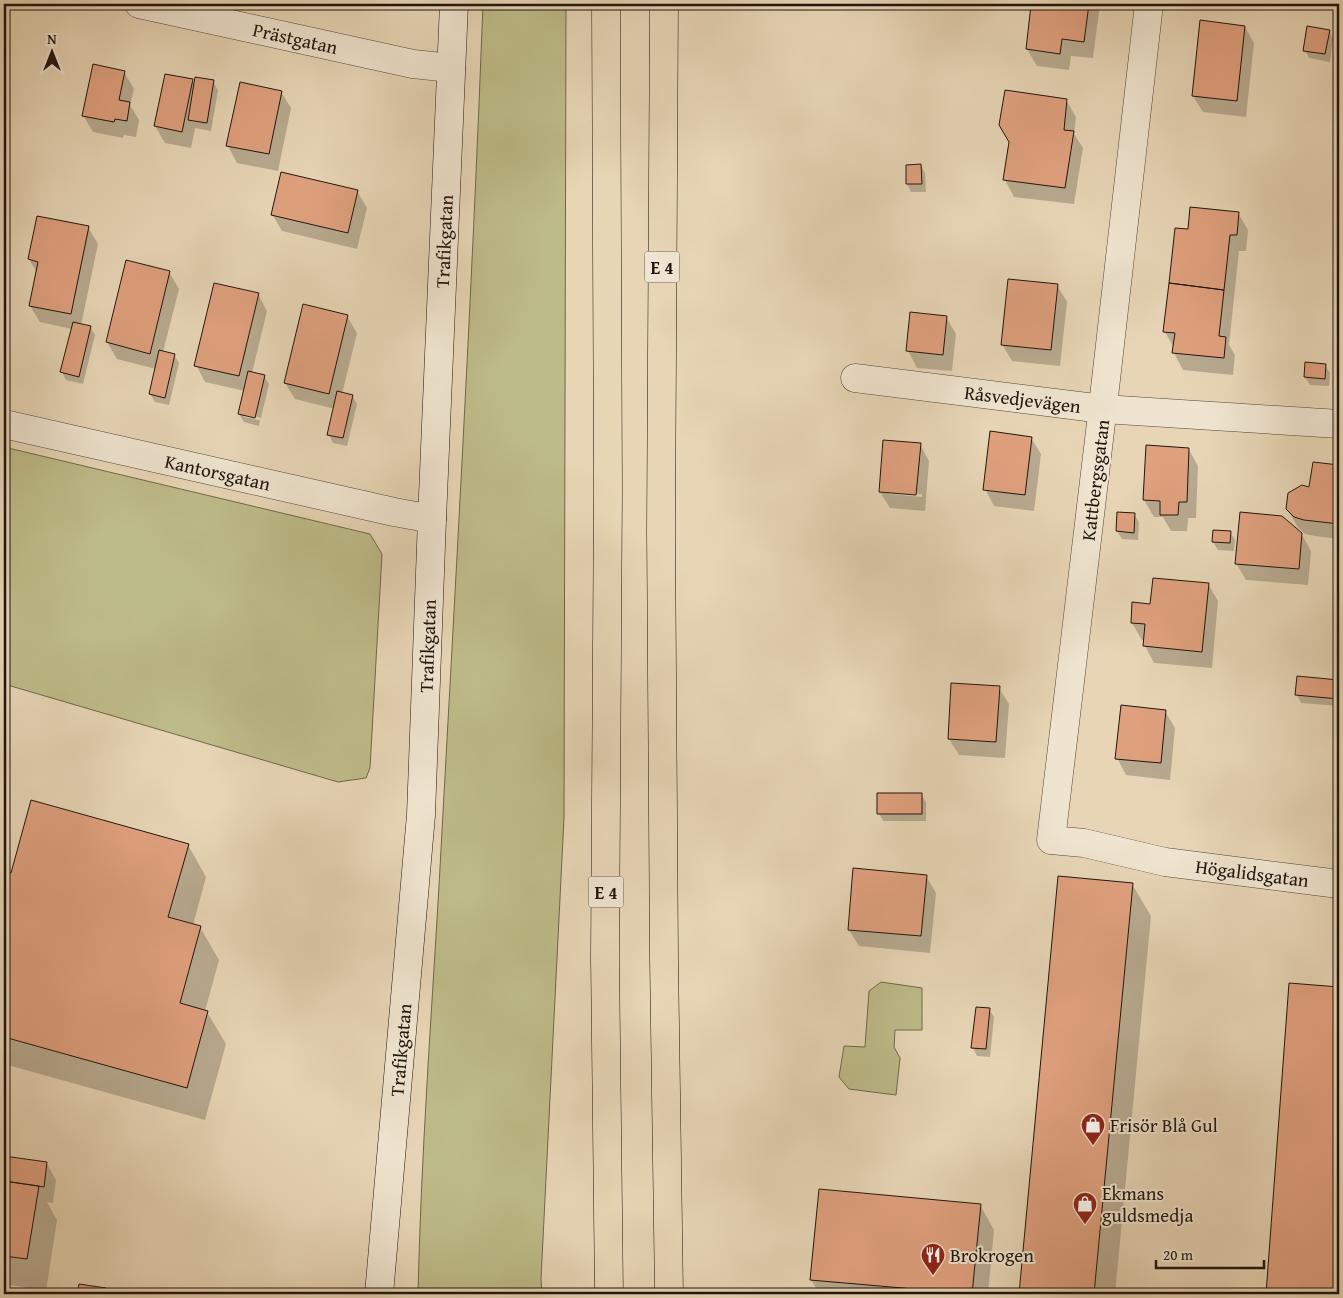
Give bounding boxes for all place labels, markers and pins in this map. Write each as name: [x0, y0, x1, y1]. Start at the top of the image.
place label: Frisör Blå Gul: [1110, 1111, 1218, 1139]
shop icon: Frisör Blå Gul: [1080, 1112, 1106, 1146]
place label: Ekmans guldsmedja: [1102, 1179, 1193, 1229]
shop icon: Ekmans guldsmedja: [1072, 1191, 1098, 1225]
place label: Brokrogen: [950, 1241, 1034, 1269]
restaurant icon: Brokrogen: [920, 1242, 946, 1276]

